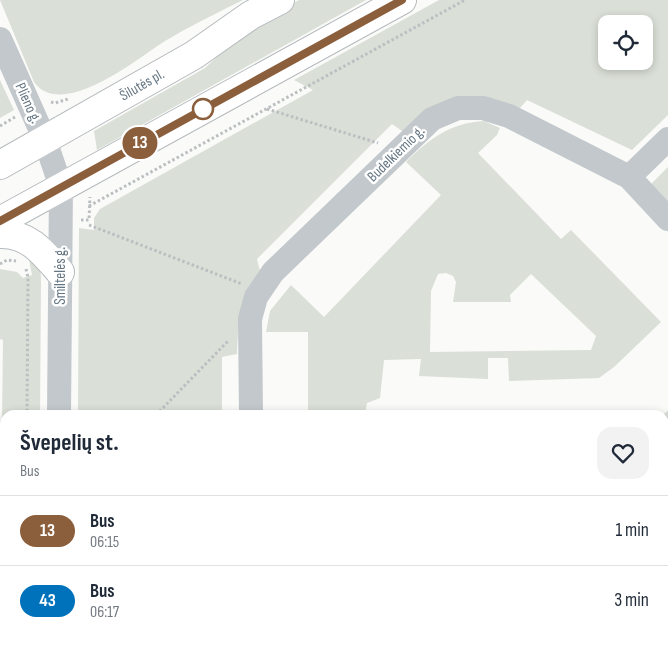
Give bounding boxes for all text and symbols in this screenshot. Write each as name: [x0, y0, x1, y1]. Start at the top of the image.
map controls: [598, 15, 653, 70]
button: locate: [598, 15, 653, 70]
street label: Šilutės pl.: [116, 65, 168, 105]
street label: Plieno g.: [11, 80, 45, 126]
unlabelled marker: [192, 98, 214, 120]
street label: Budelkiemio g.: [363, 122, 429, 186]
line badge: 13: [118, 127, 162, 159]
text: 13: [132, 132, 148, 153]
street label: Smiltelės g.: [51, 247, 70, 305]
button: heart: [597, 427, 649, 479]
text: Švepelių st.: [20, 428, 119, 457]
text: Bus: [20, 462, 40, 481]
text: Bus: [90, 510, 115, 533]
text: 1 min: [615, 519, 649, 542]
text: 13: [40, 520, 55, 541]
text: 06:15: [90, 533, 119, 552]
text: Bus: [90, 580, 115, 603]
text: 3 min: [614, 589, 649, 612]
text: 43: [39, 590, 56, 611]
text: 06:17: [90, 603, 119, 622]

